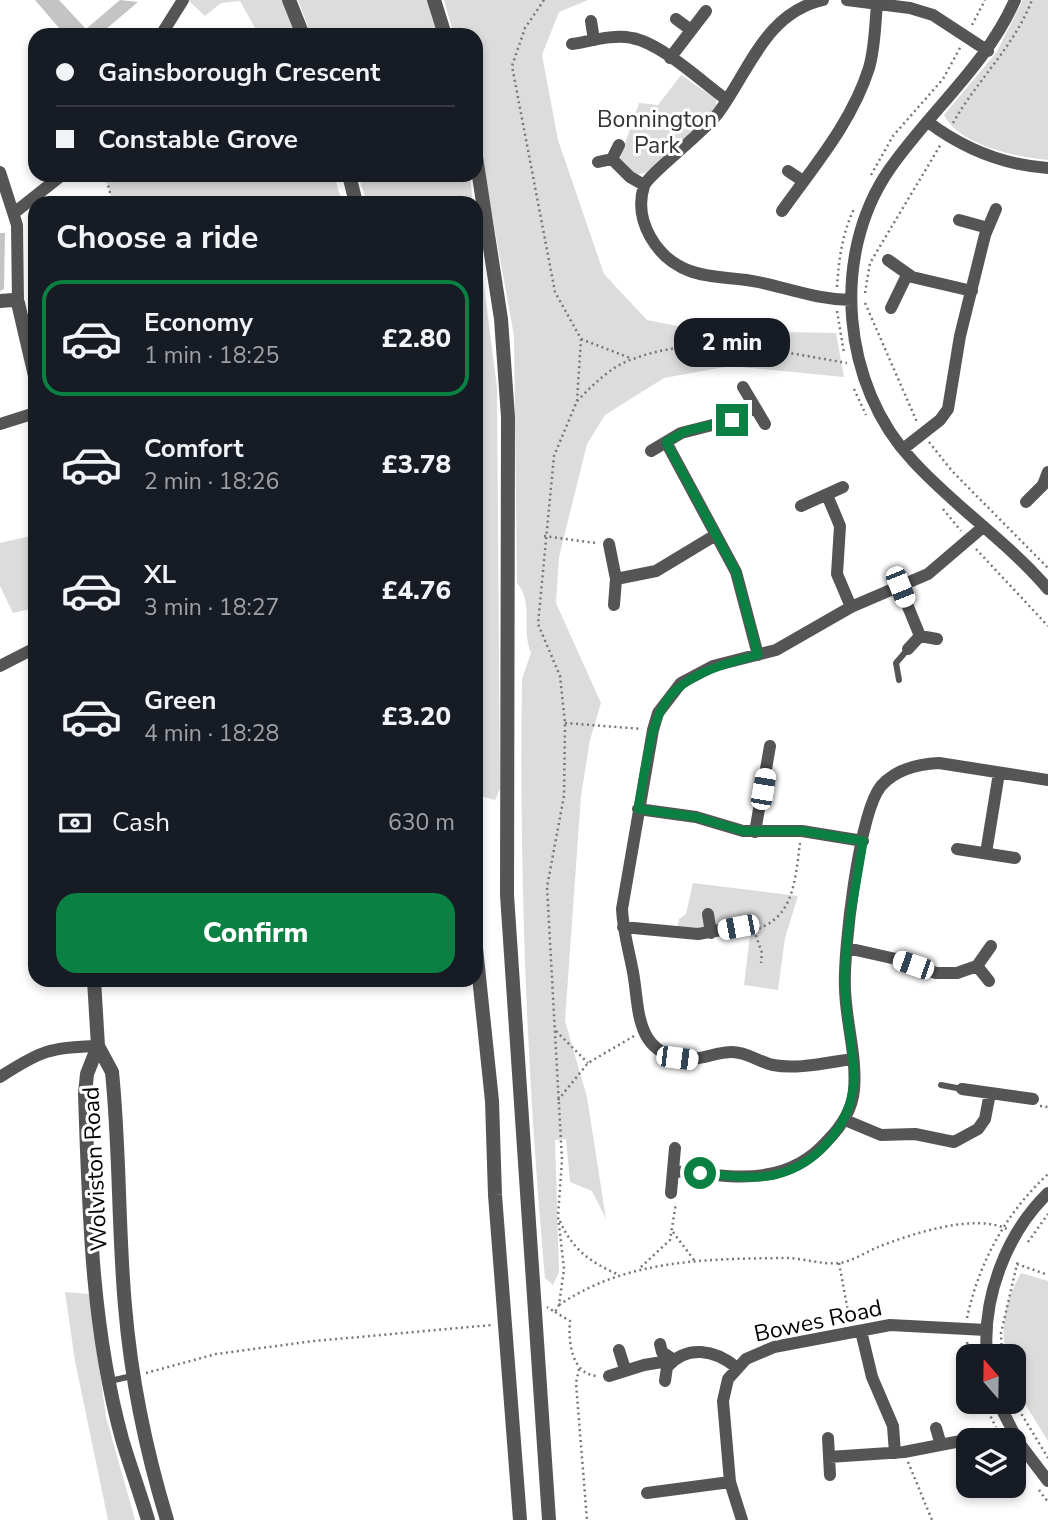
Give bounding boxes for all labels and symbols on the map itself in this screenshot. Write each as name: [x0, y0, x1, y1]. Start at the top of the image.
park label: Bonnington Park: [597, 104, 717, 161]
callout: 2 min: [674, 318, 790, 368]
route end: [716, 404, 748, 436]
car: [883, 564, 918, 610]
car: [750, 766, 777, 812]
car: [716, 913, 761, 941]
car: [890, 948, 937, 982]
car: [655, 1045, 700, 1071]
street label: Wolviston Road: [75, 1086, 115, 1252]
route start: [684, 1157, 716, 1189]
street label: Bowes Road: [751, 1292, 885, 1350]
north arrow: [956, 1344, 1026, 1414]

